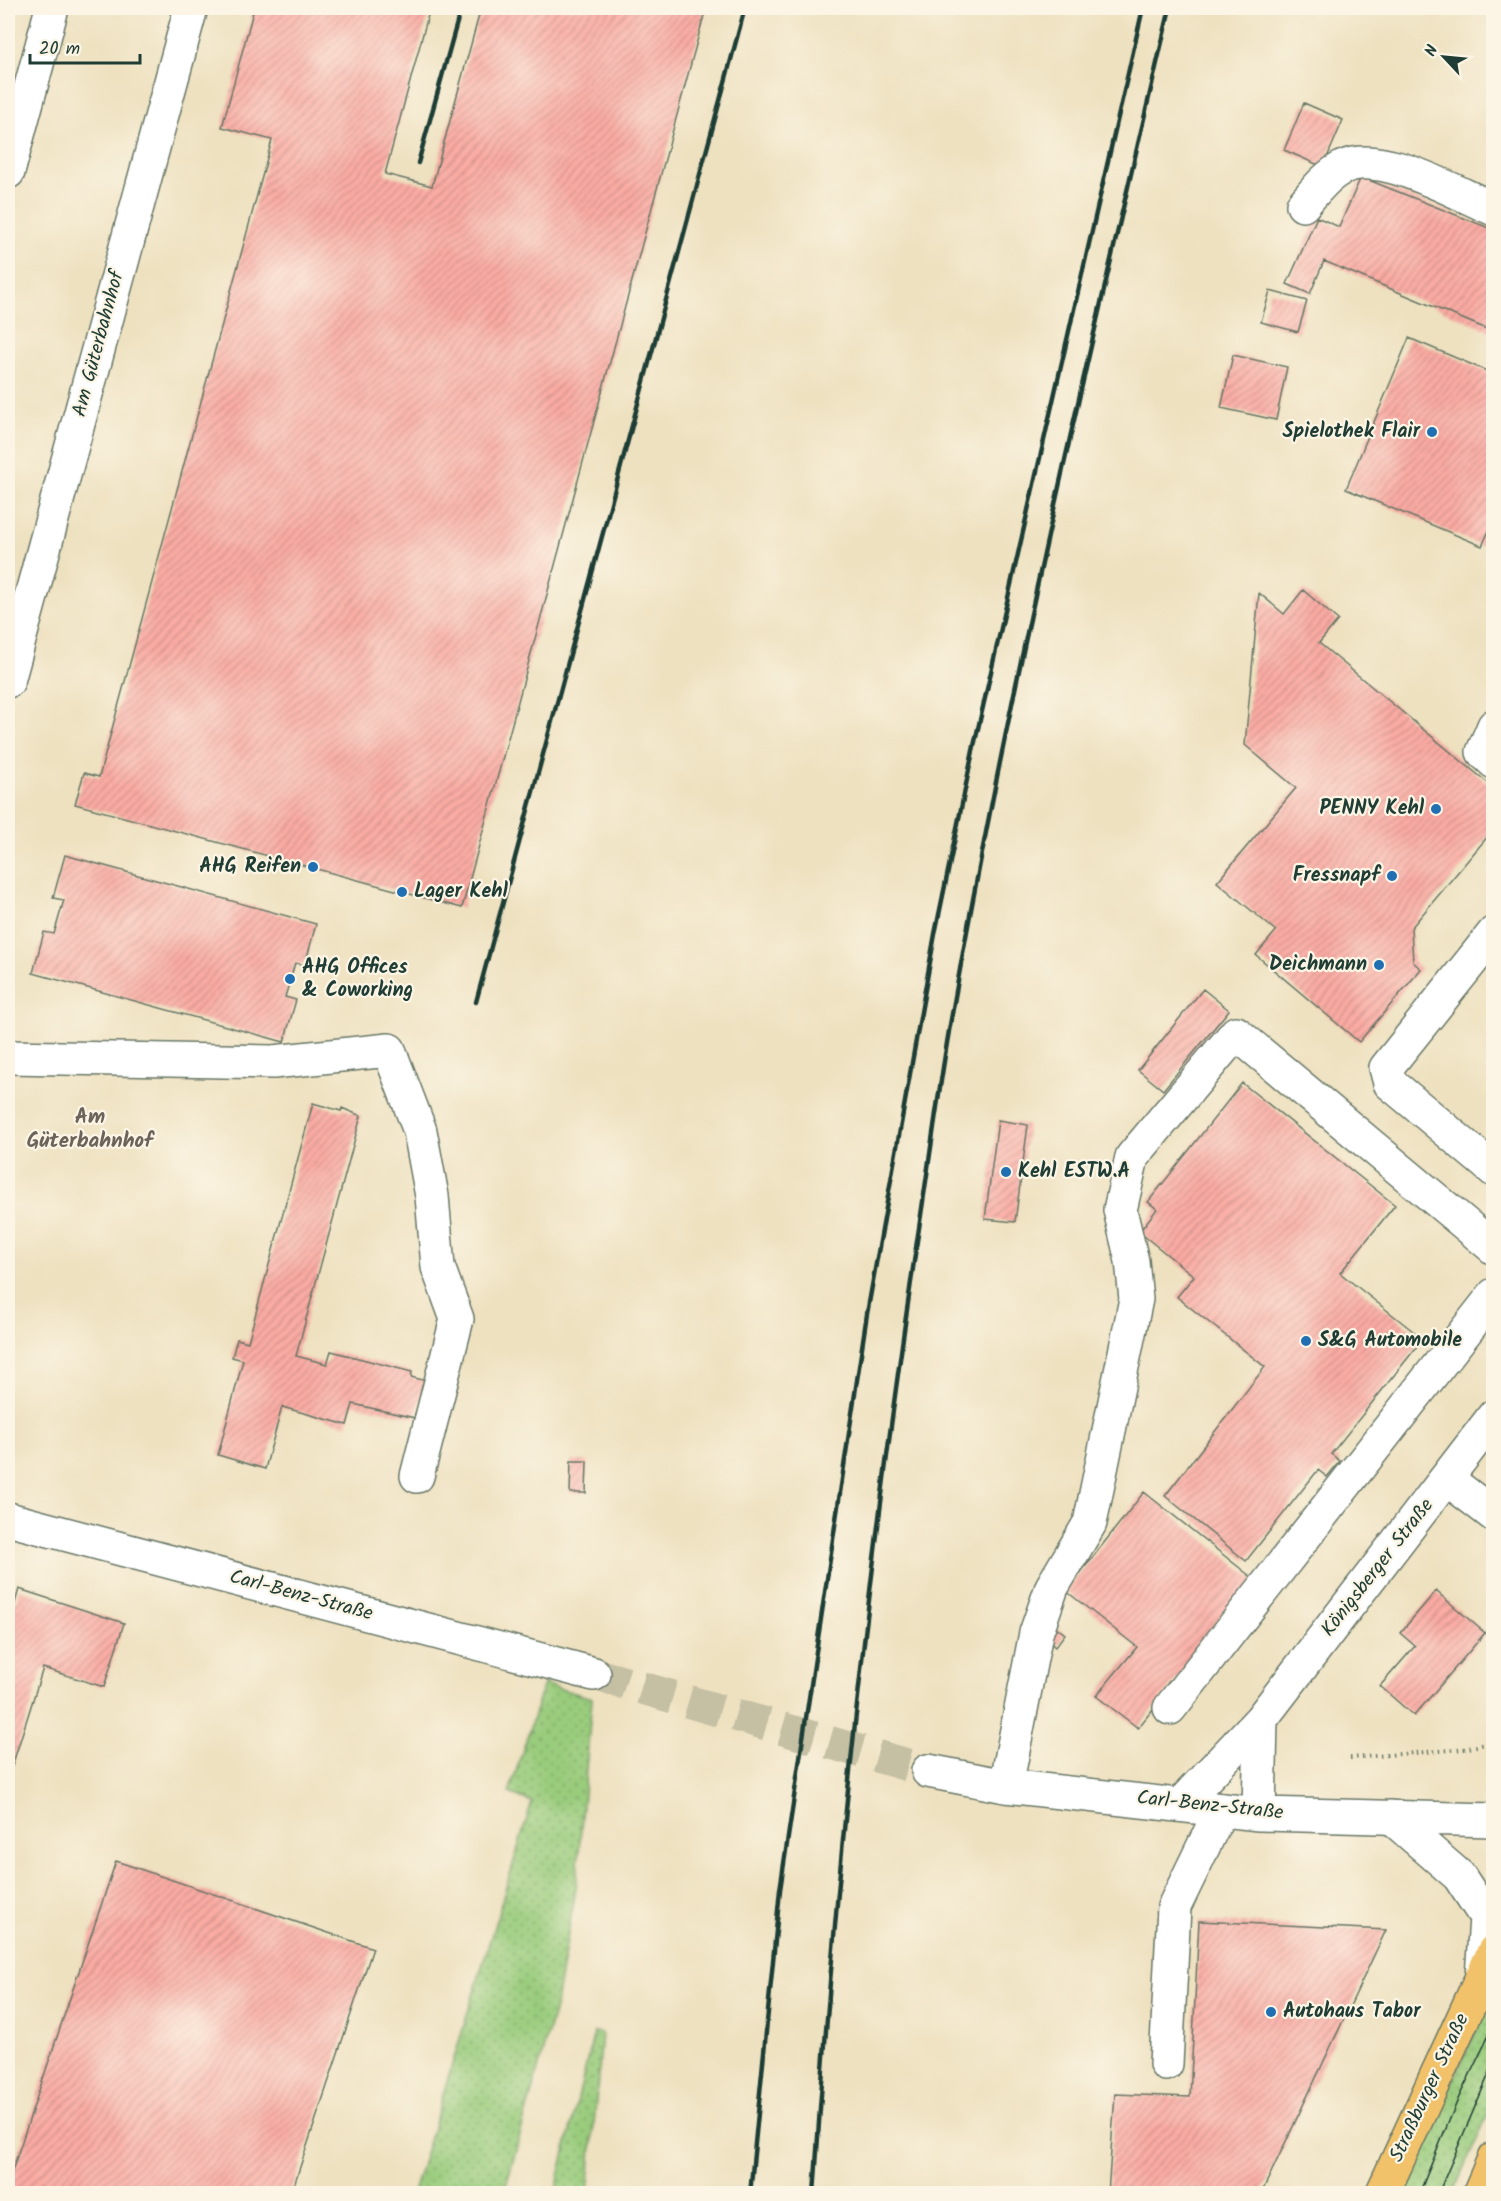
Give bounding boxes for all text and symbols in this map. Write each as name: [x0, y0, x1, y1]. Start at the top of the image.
scale bar: [30, 27, 140, 65]
north arrow: [1414, 27, 1474, 87]
text: 20 m: [39, 35, 80, 64]
text: N: [1418, 41, 1445, 61]
street label: Am Güterbahnhof: [64, 265, 134, 421]
place label: Spielothek Flair: [1282, 416, 1421, 448]
marker: Spielothek Flair: [1425, 425, 1439, 439]
place label: PENNY Kehl: [1319, 793, 1425, 825]
marker: PENNY Kehl: [1429, 802, 1443, 816]
place label: AHG Reifen: [199, 851, 301, 883]
marker: AHG Reifen: [306, 860, 320, 874]
place label: Fressnapf: [1293, 860, 1382, 892]
marker: Fressnapf: [1385, 869, 1399, 883]
place label: Lager Kehl: [414, 876, 508, 908]
marker: Lager Kehl: [395, 885, 409, 899]
place label: Deichmann: [1269, 949, 1367, 981]
place label: AHG Offices & Coworking: [302, 952, 413, 1007]
marker: Deichmann: [1372, 958, 1386, 972]
marker: AHG Offices & Coworking: [283, 972, 297, 986]
district label: Am Güterbahnhof: [27, 1101, 155, 1158]
place label: Kehl ESTW.A: [1018, 1156, 1130, 1188]
marker: Kehl ESTW.A: [999, 1165, 1013, 1179]
place label: S&G Automobile: [1318, 1325, 1462, 1357]
marker: S&G Automobile: [1299, 1334, 1313, 1348]
street label: Königsberger Straße: [1313, 1492, 1443, 1644]
street label: Carl-Benz-Straße: [226, 1561, 376, 1631]
street label: Carl-Benz-Straße: [1135, 1782, 1285, 1830]
place label: Autohaus Tabor: [1283, 1996, 1421, 2028]
marker: Autohaus Tabor: [1264, 2005, 1278, 2019]
street label: Straßburger Straße: [1381, 2008, 1479, 2168]

